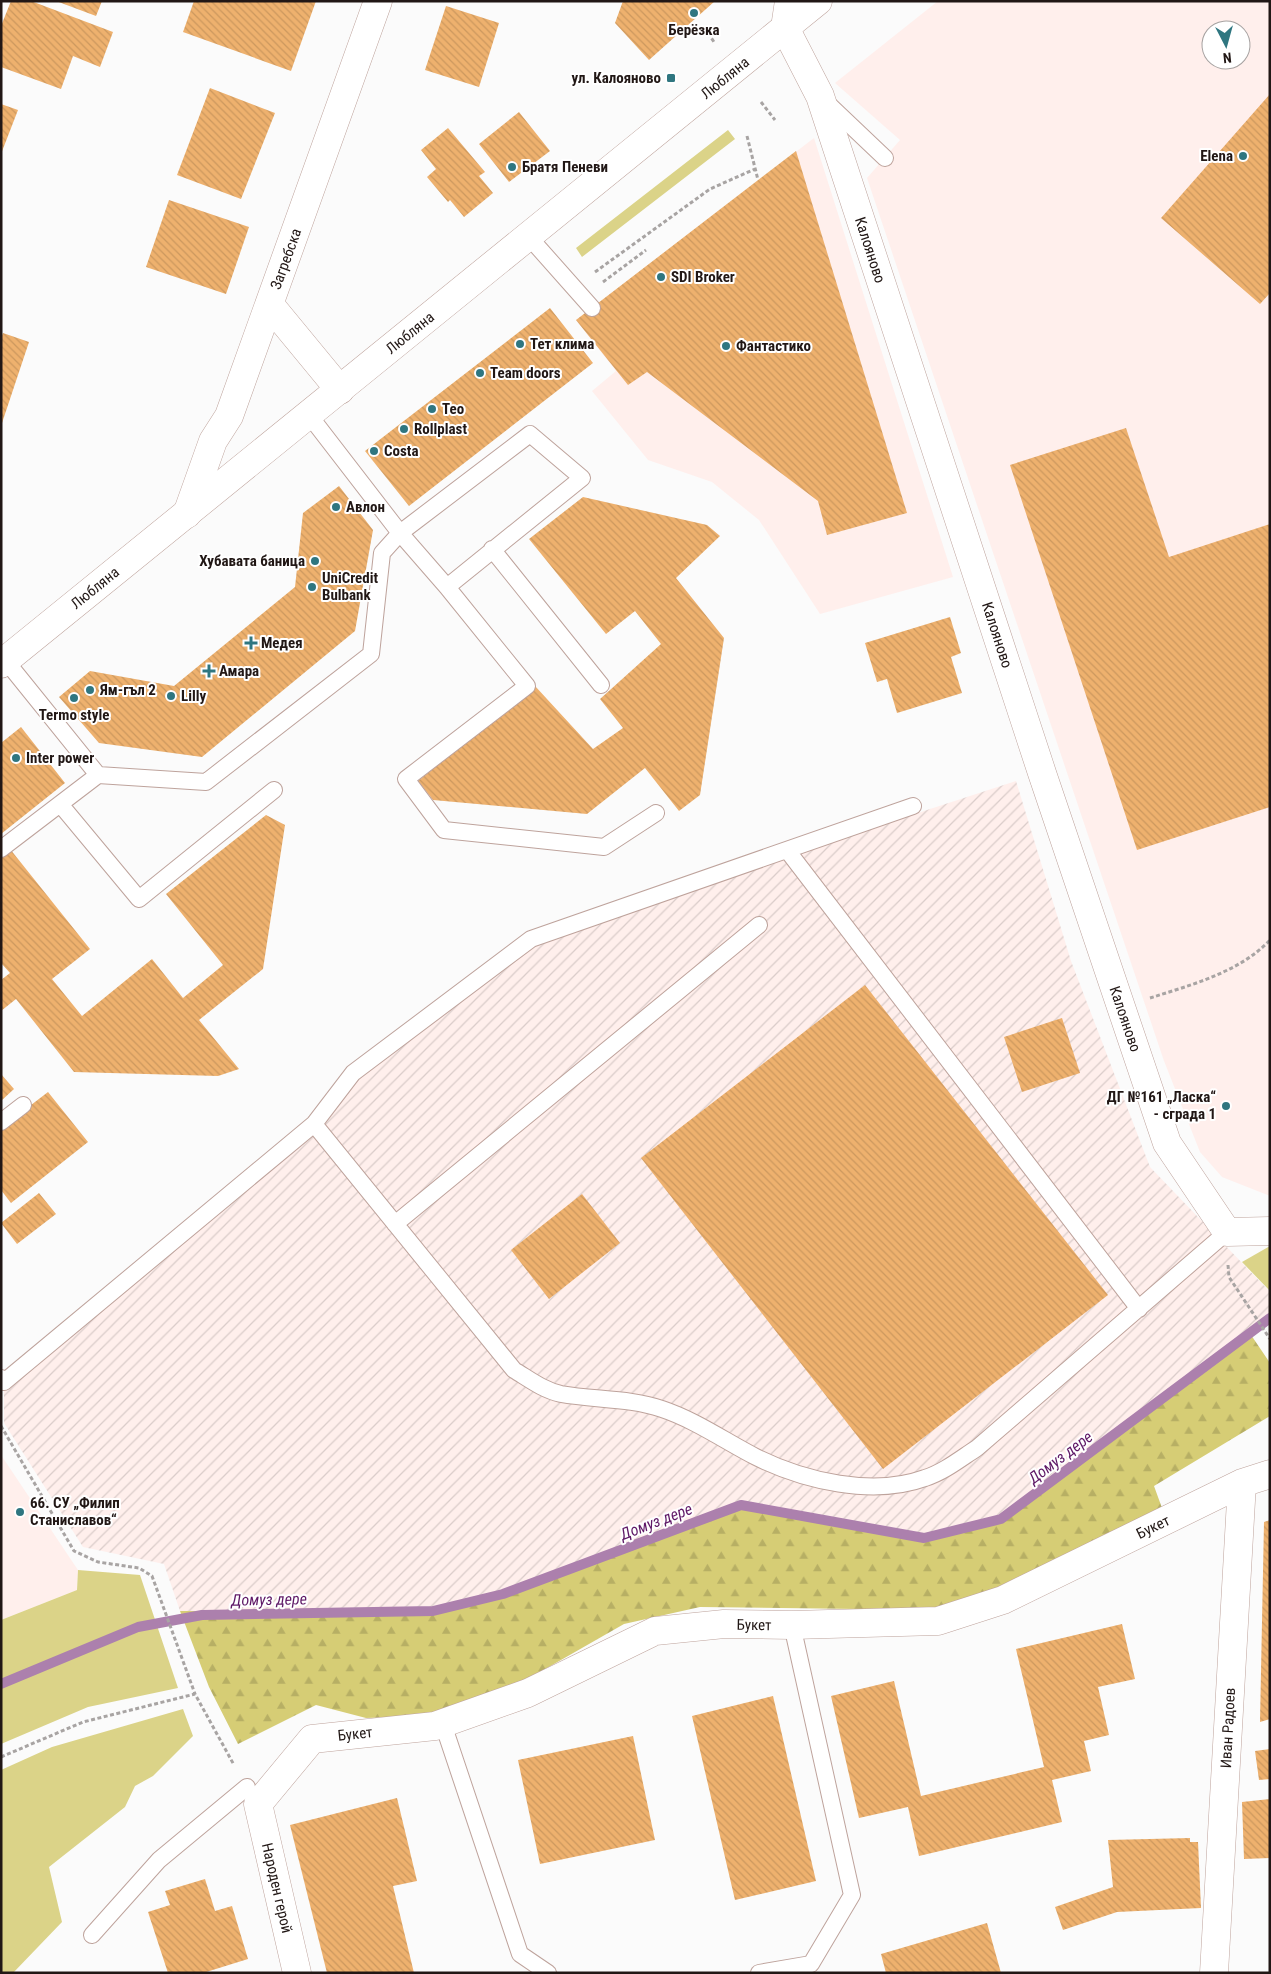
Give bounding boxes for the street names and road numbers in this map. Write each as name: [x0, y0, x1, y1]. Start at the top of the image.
street label: Любляна: [697, 53, 753, 103]
street label: Калояново: [851, 215, 889, 285]
street label: Загребска: [267, 226, 305, 292]
street label: Любляна: [382, 308, 438, 358]
street label: Любляна: [67, 563, 123, 613]
street label: Калояново: [978, 600, 1016, 670]
street label: Калояново: [1105, 984, 1145, 1054]
street label: Букет: [1133, 1511, 1173, 1543]
street label: Букет: [736, 1616, 772, 1634]
street label: Иван Радоев: [1217, 1687, 1239, 1769]
street label: Букет: [337, 1723, 373, 1745]
street label: Народен герой: [258, 1841, 296, 1935]

